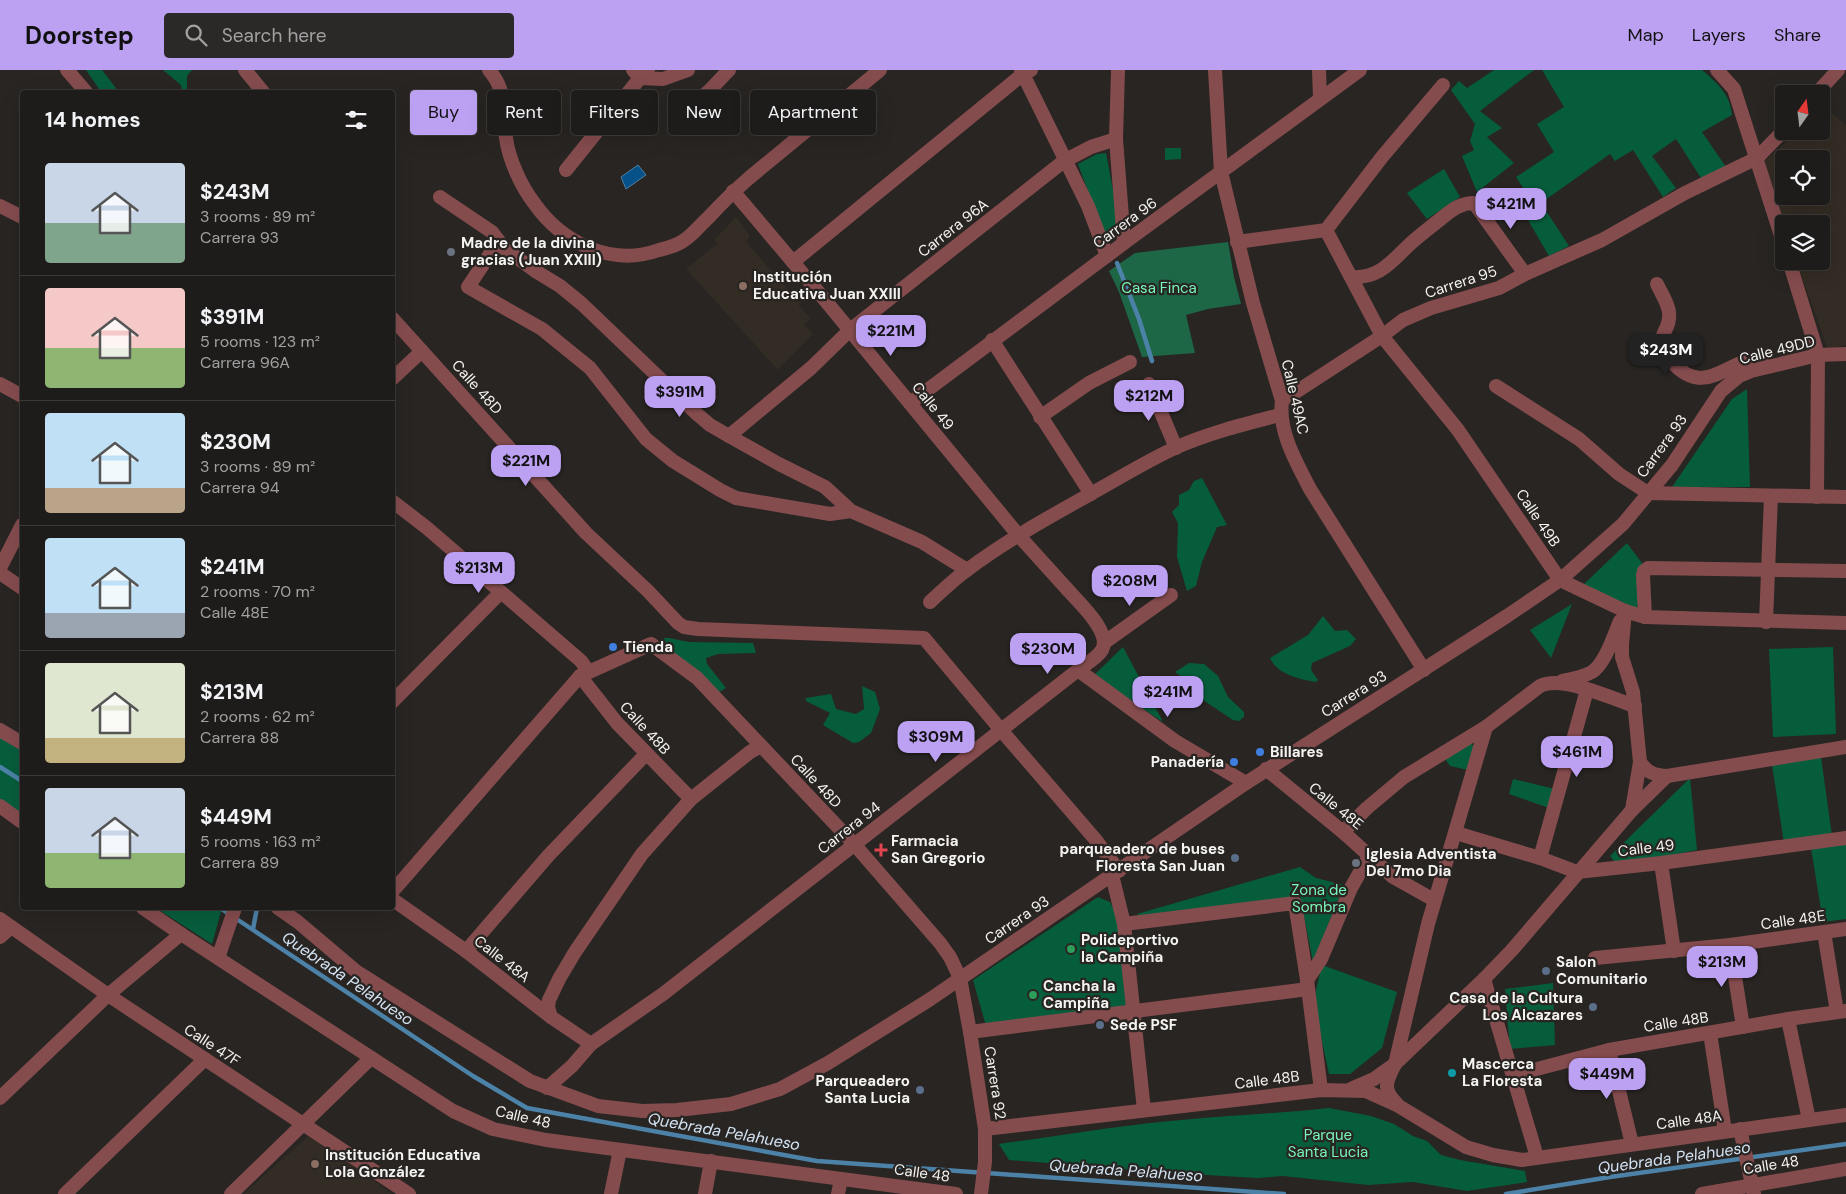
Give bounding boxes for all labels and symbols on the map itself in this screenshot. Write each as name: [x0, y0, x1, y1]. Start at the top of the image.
north arrow: [1775, 85, 1830, 140]
pin: $421M: [1476, 188, 1546, 230]
street label: Carrera 96: [1089, 193, 1161, 253]
street label: Carrera 96A: [914, 194, 992, 262]
place label: Madre de la divina gracias (Juan XXIII): [461, 233, 602, 270]
marker: Madre de la divina gracias (Juan XXIII): [445, 246, 457, 258]
street label: Carrera 95: [1422, 261, 1500, 303]
place label: Institución Educativa Juan XXIII: [753, 267, 901, 304]
park label: Casa Finca: [1121, 278, 1197, 298]
marker: Institución Educativa Juan XXIII: [737, 280, 749, 292]
pin: $221M: [856, 314, 926, 357]
street label: Calle 49DD: [1737, 331, 1817, 369]
pin: $243M: [1631, 334, 1701, 376]
street label: Calle 48D: [447, 356, 507, 418]
street label: Calle 49AC: [1277, 358, 1313, 437]
pin: $391M: [645, 376, 715, 418]
street label: Calle 49: [907, 378, 959, 434]
pin: $212M: [1114, 380, 1184, 422]
street label: Carrera 93: [1632, 410, 1692, 482]
pin: $221M: [491, 444, 561, 487]
street label: Calle 49B: [1511, 485, 1565, 551]
pin: $213M: [444, 552, 514, 594]
pin: $208M: [1095, 564, 1165, 607]
pin: $230M: [1013, 632, 1083, 675]
place label: Tienda: [623, 637, 673, 657]
marker: Tienda: [607, 641, 619, 653]
street label: Carrera 93: [1317, 666, 1391, 722]
pin: $241M: [1133, 676, 1203, 718]
street label: Calle 48B: [615, 697, 675, 759]
pin: $309M: [901, 720, 971, 763]
pin: $461M: [1542, 736, 1612, 778]
place label: Billares: [1270, 742, 1324, 762]
marker: Billares: [1254, 746, 1266, 758]
street label: Calle 48D: [786, 750, 846, 812]
place label: Panadería: [1151, 752, 1224, 772]
marker: Panadería: [1228, 756, 1240, 768]
street label: Calle 48E: [1305, 778, 1367, 834]
street label: Carrera 94: [813, 797, 885, 859]
place label: Farmacia San Gregorio: [891, 831, 985, 868]
street label: Calle 49: [1617, 835, 1675, 861]
place label: parqueadero de buses Floresta San Juan: [1059, 839, 1225, 876]
marker: Farmacia San Gregorio: [875, 844, 887, 856]
place label: Iglesia Adventista Del 7mo Dia: [1366, 844, 1497, 881]
marker: parqueadero de buses Floresta San Juan: [1229, 852, 1241, 864]
marker: Iglesia Adventista Del 7mo Dia: [1350, 857, 1362, 869]
park label: Zona de Sombra: [1291, 880, 1347, 917]
street label: Carrera 93: [981, 891, 1053, 949]
street label: Calle 48E: [1760, 906, 1826, 934]
water label: Quebrada Pelahueso: [278, 927, 418, 1030]
place label: Polideportivo la Campiña: [1081, 930, 1179, 967]
street label: Calle 48A: [470, 931, 534, 987]
marker: Polideportivo la Campiña: [1065, 943, 1077, 955]
pin: $213M: [1687, 946, 1757, 988]
place label: Salon Comunitario: [1556, 952, 1648, 989]
marker: Salon Comunitario: [1540, 965, 1552, 977]
place label: Cancha la Campiña: [1043, 976, 1116, 1013]
place label: Casa de la Cultura Los Alcazares: [1449, 988, 1583, 1025]
marker: Cancha la Campiña: [1027, 989, 1039, 1001]
marker: Casa de la Cultura Los Alcazares: [1587, 1001, 1599, 1013]
street label: Calle 48B: [1642, 1007, 1710, 1037]
place label: Sede PSF: [1110, 1015, 1177, 1035]
street label: Calle 47F: [180, 1019, 244, 1071]
marker: Sede PSF: [1094, 1019, 1106, 1031]
street label: Carrera 92: [979, 1045, 1011, 1121]
place label: Mascerca La Floresta: [1462, 1054, 1542, 1091]
pin: $449M: [1572, 1058, 1642, 1100]
street label: Calle 48B: [1233, 1066, 1301, 1094]
marker: Mascerca La Floresta: [1446, 1067, 1458, 1079]
place label: Parqueadero Santa Lucia: [816, 1071, 910, 1108]
marker: Parqueadero Santa Lucia: [914, 1084, 926, 1096]
street label: Calle 48: [493, 1101, 553, 1133]
street label: Calle 48A: [1655, 1106, 1723, 1134]
water label: Quebrada Pelahueso: [646, 1108, 802, 1155]
park label: Parque Santa Lucia: [1288, 1125, 1368, 1162]
water label: Quebrada Pelahueso: [1596, 1136, 1752, 1179]
place label: Institución Educativa Lola González: [325, 1145, 481, 1182]
street label: Calle 48: [1742, 1151, 1800, 1179]
water label: Quebrada Pelahueso: [1048, 1155, 1204, 1186]
marker: Institución Educativa Lola González: [309, 1158, 321, 1170]
street label: Calle 48: [893, 1159, 951, 1187]

